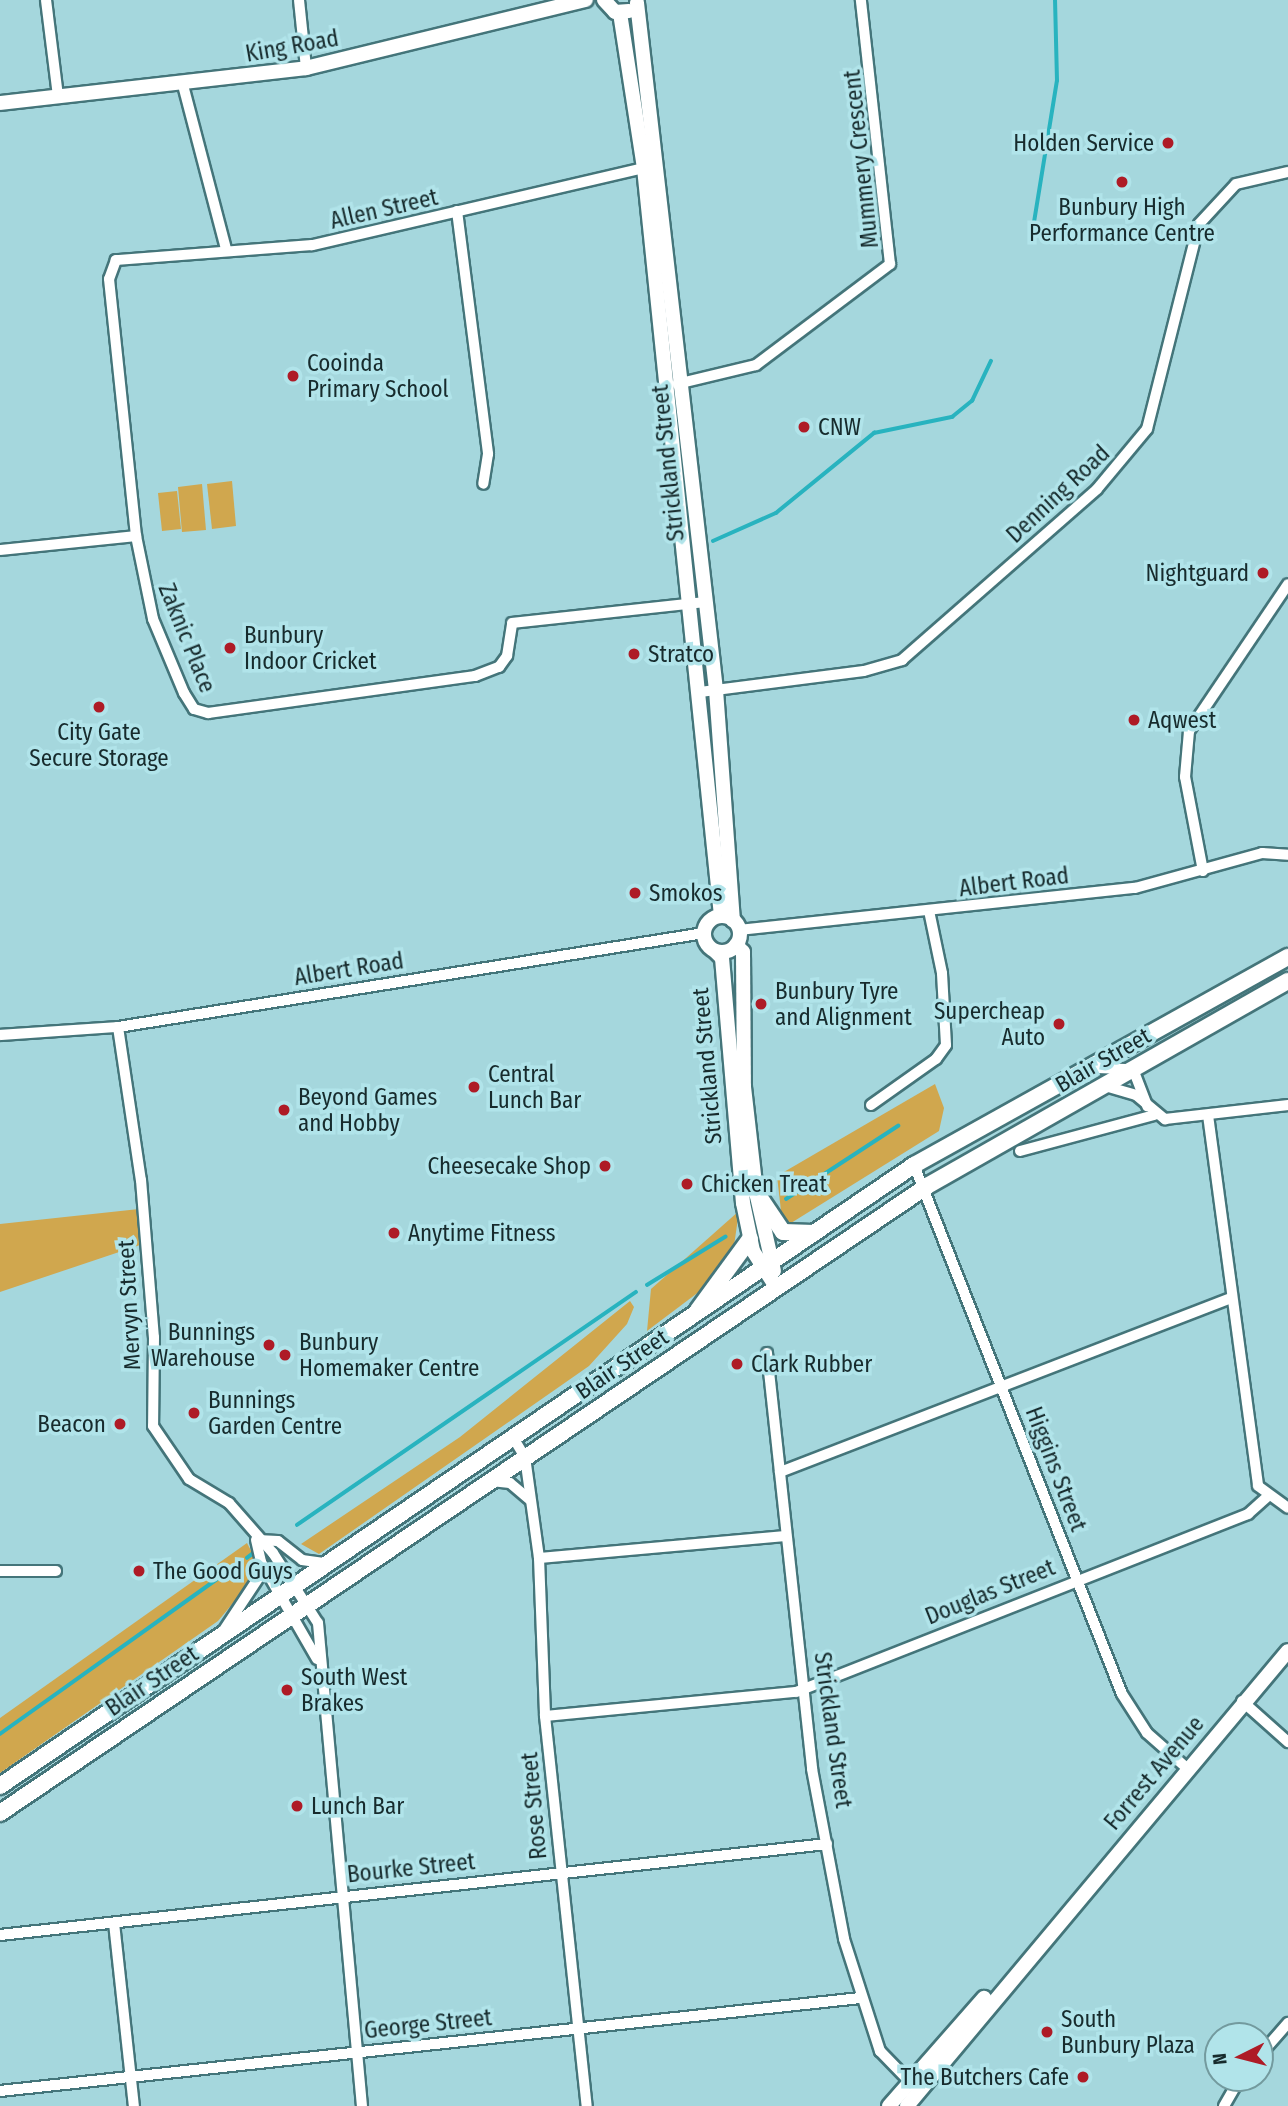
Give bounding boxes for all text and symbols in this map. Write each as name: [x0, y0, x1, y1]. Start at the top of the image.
street label: King Road: [243, 24, 341, 68]
street label: Mummery Crescent: [838, 68, 884, 250]
place label: Holden Service: [1013, 129, 1154, 157]
marker: Holden Service: [1160, 135, 1176, 151]
marker: Bunbury High Performance Centre: [1114, 174, 1130, 190]
street label: Allen Street: [328, 183, 440, 235]
place label: Bunbury High Performance Centre: [1029, 193, 1215, 247]
place label: Cooinda Primary School: [307, 349, 449, 403]
marker: Cooinda Primary School: [285, 368, 301, 384]
street label: Strickland Street: [646, 384, 690, 542]
place label: CNW: [818, 413, 861, 441]
marker: CNW: [796, 419, 812, 435]
street label: Denning Road: [1001, 439, 1115, 549]
place label: Nightguard: [1146, 559, 1249, 587]
marker: Nightguard: [1255, 565, 1271, 581]
street label: Zaknic Place: [153, 579, 221, 697]
place label: Bunbury Indoor Cricket: [244, 621, 377, 675]
marker: Bunbury Indoor Cricket: [222, 640, 238, 656]
place label: Stratco: [648, 640, 714, 668]
marker: Stratco: [626, 646, 642, 662]
marker: City Gate Secure Storage: [91, 699, 107, 715]
place label: Aqwest: [1148, 706, 1216, 734]
marker: Aqwest: [1126, 712, 1142, 728]
place label: City Gate Secure Storage: [29, 718, 169, 772]
street label: Albert Road: [958, 862, 1070, 902]
place label: Smokos: [649, 879, 723, 907]
marker: Smokos: [627, 885, 643, 901]
street label: Albert Road: [292, 947, 406, 991]
place label: Bunbury Tyre and Alignment: [775, 977, 912, 1031]
street label: Strickland Street: [686, 987, 728, 1145]
marker: Bunbury Tyre and Alignment: [753, 996, 769, 1012]
place label: Supercheap Auto: [934, 997, 1045, 1051]
marker: Supercheap Auto: [1051, 1016, 1067, 1032]
street label: Blair Street: [1050, 1022, 1156, 1098]
place label: Central Lunch Bar: [488, 1060, 581, 1114]
marker: Central Lunch Bar: [466, 1079, 482, 1095]
place label: Beyond Games and Hobby: [298, 1083, 437, 1137]
marker: Beyond Games and Hobby: [276, 1102, 292, 1118]
place label: Cheesecake Shop: [427, 1152, 591, 1180]
marker: Cheesecake Shop: [597, 1158, 613, 1174]
place label: Chicken Treat: [701, 1170, 827, 1198]
marker: Chicken Treat: [679, 1176, 695, 1192]
place label: Anytime Fitness: [408, 1219, 556, 1247]
marker: Anytime Fitness: [386, 1225, 402, 1241]
street label: Mervyn Street: [112, 1239, 146, 1371]
place label: Bunnings Warehouse: [151, 1318, 255, 1372]
street label: Blair Street: [571, 1323, 673, 1405]
place label: Bunbury Homemaker Centre: [299, 1328, 479, 1382]
marker: Bunnings Warehouse: [261, 1337, 277, 1353]
marker: Bunbury Homemaker Centre: [277, 1347, 293, 1363]
place label: Clark Rubber: [751, 1350, 872, 1378]
marker: Clark Rubber: [729, 1356, 745, 1372]
place label: Bunnings Garden Centre: [208, 1386, 342, 1440]
street label: Higgins Street: [1020, 1403, 1092, 1535]
marker: Bunnings Garden Centre: [186, 1405, 202, 1421]
place label: Beacon: [37, 1410, 106, 1438]
marker: Beacon: [112, 1416, 128, 1432]
street label: Douglas Street: [921, 1554, 1059, 1630]
place label: The Good Guys: [153, 1557, 293, 1585]
marker: The Good Guys: [131, 1563, 147, 1579]
street label: Blair Street: [101, 1640, 203, 1722]
street label: Strickland Street: [808, 1650, 858, 1810]
place label: South West Brakes: [301, 1663, 407, 1717]
marker: South West Brakes: [279, 1682, 295, 1698]
street label: Forrest Avenue: [1098, 1711, 1210, 1835]
street label: Rose Street: [516, 1751, 552, 1861]
place label: Lunch Bar: [311, 1792, 404, 1820]
marker: Lunch Bar: [289, 1798, 305, 1814]
street label: Bourke Street: [346, 1848, 476, 1888]
street label: George Street: [363, 2004, 493, 2044]
place label: South Bunbury Plaza: [1061, 2005, 1195, 2059]
north arrow: [1204, 2022, 1274, 2092]
marker: South Bunbury Plaza: [1039, 2024, 1055, 2040]
text: N: [1208, 2052, 1232, 2066]
place label: The Butchers Cafe: [901, 2063, 1069, 2091]
marker: The Butchers Cafe: [1075, 2069, 1091, 2085]

